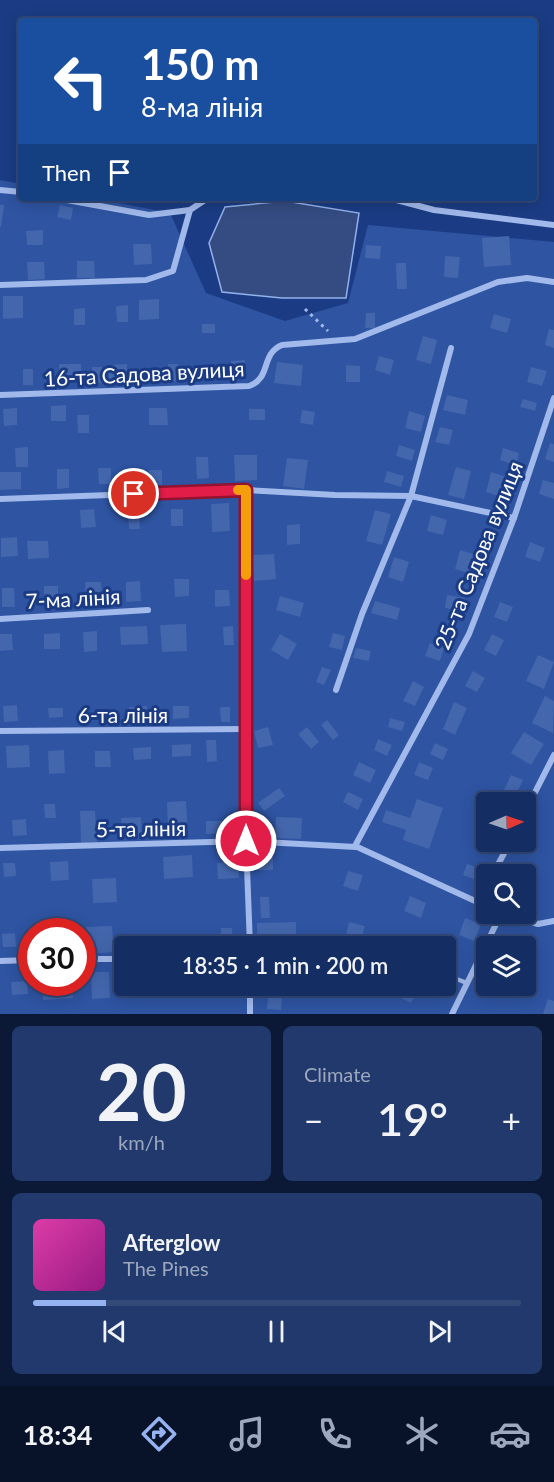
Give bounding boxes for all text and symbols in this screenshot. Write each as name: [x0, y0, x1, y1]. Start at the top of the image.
text: 150 m: [141, 39, 259, 89]
icon: left: [42, 42, 120, 120]
text: 8-ма лінія: [141, 90, 263, 123]
icon: arrive: [103, 156, 136, 189]
text: Then: [42, 159, 91, 186]
street label: 16-та Садова вулиця: [43, 355, 245, 391]
street label: 25-та Садова вулиця: [429, 457, 527, 653]
pin: [108, 468, 159, 519]
icon: arrive: [117, 477, 150, 510]
street label: 7-ма лінія: [25, 583, 121, 613]
street label: 6-та лінія: [78, 702, 168, 727]
north arrow: [476, 792, 536, 852]
map controls: [476, 792, 536, 996]
position arrow: [214, 809, 278, 873]
street label: 5-та лінія: [96, 815, 186, 841]
button: search: [476, 864, 536, 924]
speed limit sign: 30: [18, 918, 96, 996]
button: layers: [476, 936, 536, 996]
text: 18:35 · 1 min · 200 m: [182, 952, 388, 979]
text: 20: [96, 1044, 187, 1138]
text: Climate: [304, 1062, 371, 1086]
text: 19°: [377, 1092, 448, 1146]
text: −: [304, 1100, 323, 1140]
text: +: [502, 1100, 521, 1140]
text: km/h: [118, 1130, 165, 1154]
text: Afterglow: [123, 1229, 220, 1256]
text: The Pines: [123, 1256, 209, 1280]
icon: previous: [98, 1315, 131, 1348]
icon: pause: [260, 1315, 293, 1348]
icon: next: [423, 1315, 456, 1348]
icon: directions: [138, 1413, 180, 1455]
icon: music: [226, 1413, 268, 1455]
icon: phone: [314, 1413, 356, 1455]
icon: climate: [401, 1413, 443, 1455]
icon: car: [489, 1413, 531, 1455]
text: 18:34: [23, 1418, 92, 1451]

